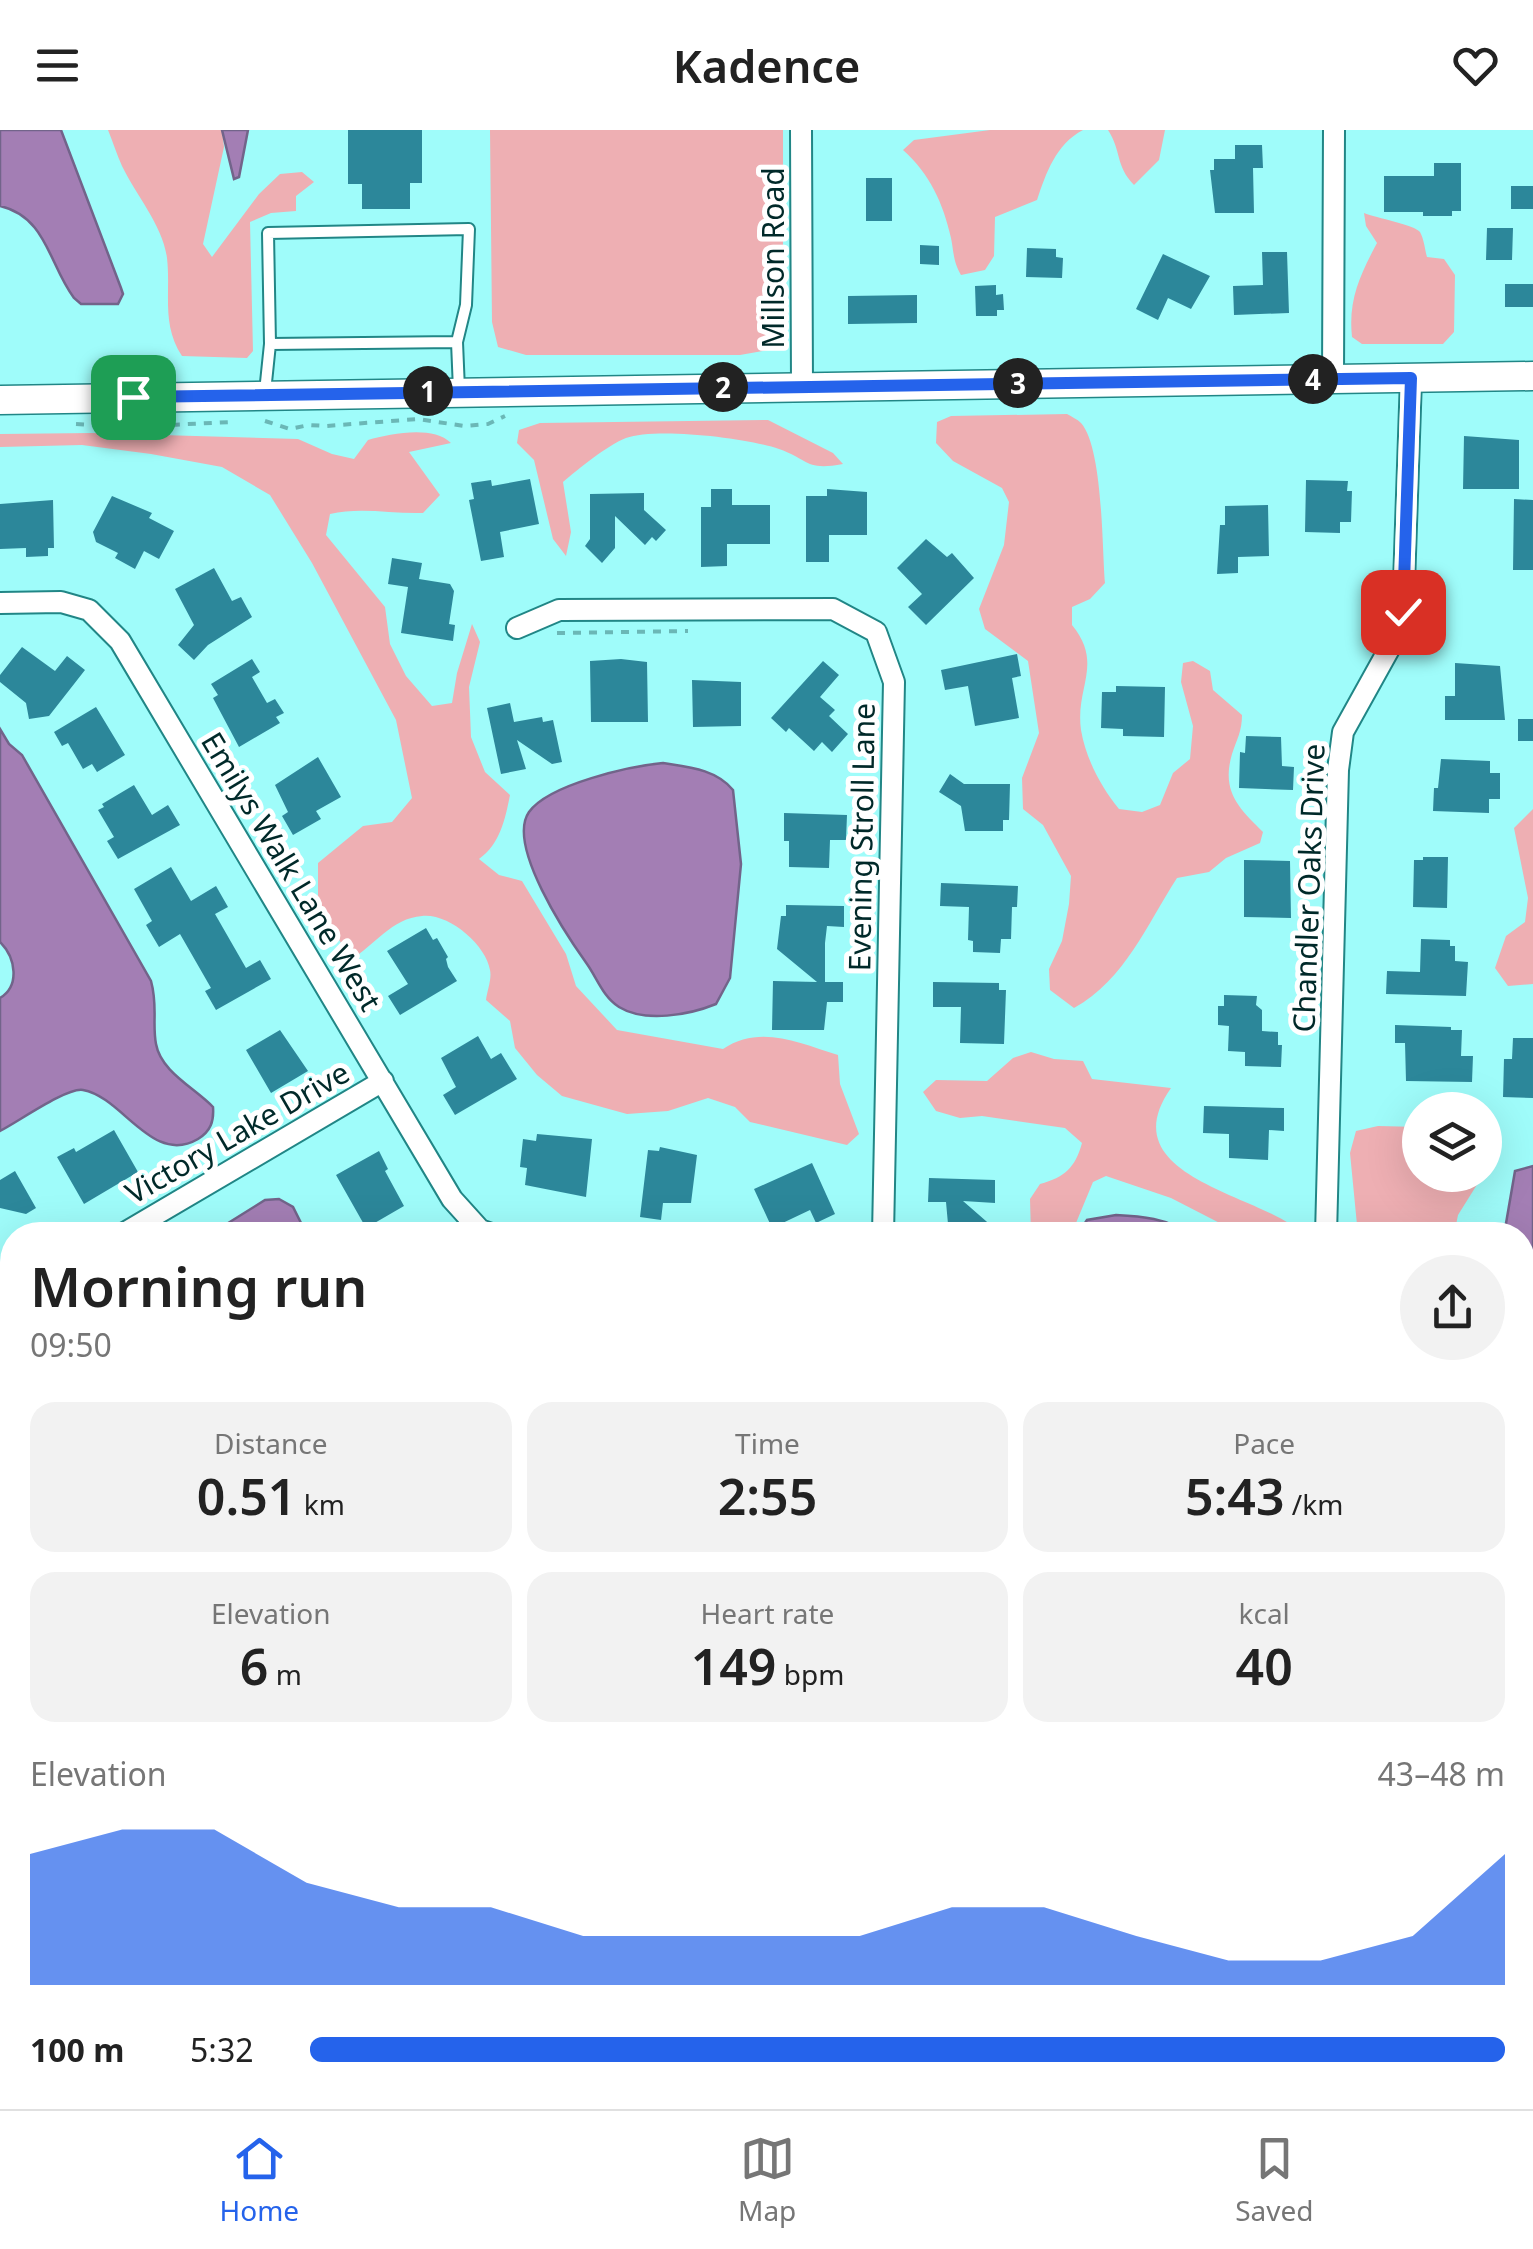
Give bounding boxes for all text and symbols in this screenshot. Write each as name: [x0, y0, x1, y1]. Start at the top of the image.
text: Kadence: [673, 35, 860, 96]
icon: menu: [30, 38, 85, 93]
icon: heart: [1448, 38, 1503, 93]
street label: Millson Road: [752, 167, 793, 349]
pin: 4: [1288, 354, 1338, 404]
pin: [91, 355, 176, 440]
pin: 3: [993, 358, 1043, 408]
text: 4: [1305, 360, 1321, 398]
pin: 2: [698, 362, 748, 412]
text: 3: [1010, 364, 1026, 402]
pin: 1: [403, 366, 453, 416]
text: 2: [715, 368, 731, 406]
icon: arrive: [106, 370, 161, 425]
text: 1: [420, 372, 436, 410]
pin: [1361, 570, 1446, 655]
icon: check: [1376, 585, 1431, 640]
street label: Evening Stroll Lane: [838, 702, 884, 972]
street label: Emilys Walk Lane West: [192, 724, 392, 1018]
street label: Chandler Oaks Drive: [1282, 743, 1334, 1033]
street label: Victory Lake Drive: [118, 1051, 356, 1213]
map controls: [1402, 1092, 1502, 1192]
button: layers: [1402, 1092, 1502, 1192]
text: Morning run: [30, 1248, 367, 1323]
button: share: [1400, 1255, 1505, 1360]
text: 09:50: [30, 1323, 112, 1366]
text: Distance: [214, 1424, 328, 1462]
text: Time: [735, 1424, 800, 1462]
text: Pace: [1233, 1424, 1295, 1462]
text: 0.51: [197, 1462, 296, 1530]
text: 2:55: [718, 1462, 817, 1530]
text: 5:43: [1185, 1462, 1285, 1530]
text: km: [296, 1485, 345, 1523]
text: /km: [1285, 1485, 1343, 1523]
text: Elevation: [211, 1594, 331, 1632]
text: Heart rate: [701, 1594, 834, 1632]
text: kcal: [1238, 1594, 1290, 1632]
text: 6: [240, 1632, 268, 1700]
text: 149: [691, 1632, 776, 1700]
text: 40: [1236, 1632, 1293, 1700]
text: m: [268, 1655, 302, 1693]
text: bpm: [776, 1655, 844, 1693]
text: Elevation: [30, 1752, 167, 1795]
text: 43–48 m: [1378, 1752, 1505, 1795]
text: 100 m: [30, 2028, 124, 2071]
text: 5:32: [190, 2028, 254, 2071]
tab: Home: [219, 2131, 299, 2229]
tab: Map: [738, 2131, 796, 2229]
tab: Saved: [1235, 2131, 1314, 2229]

